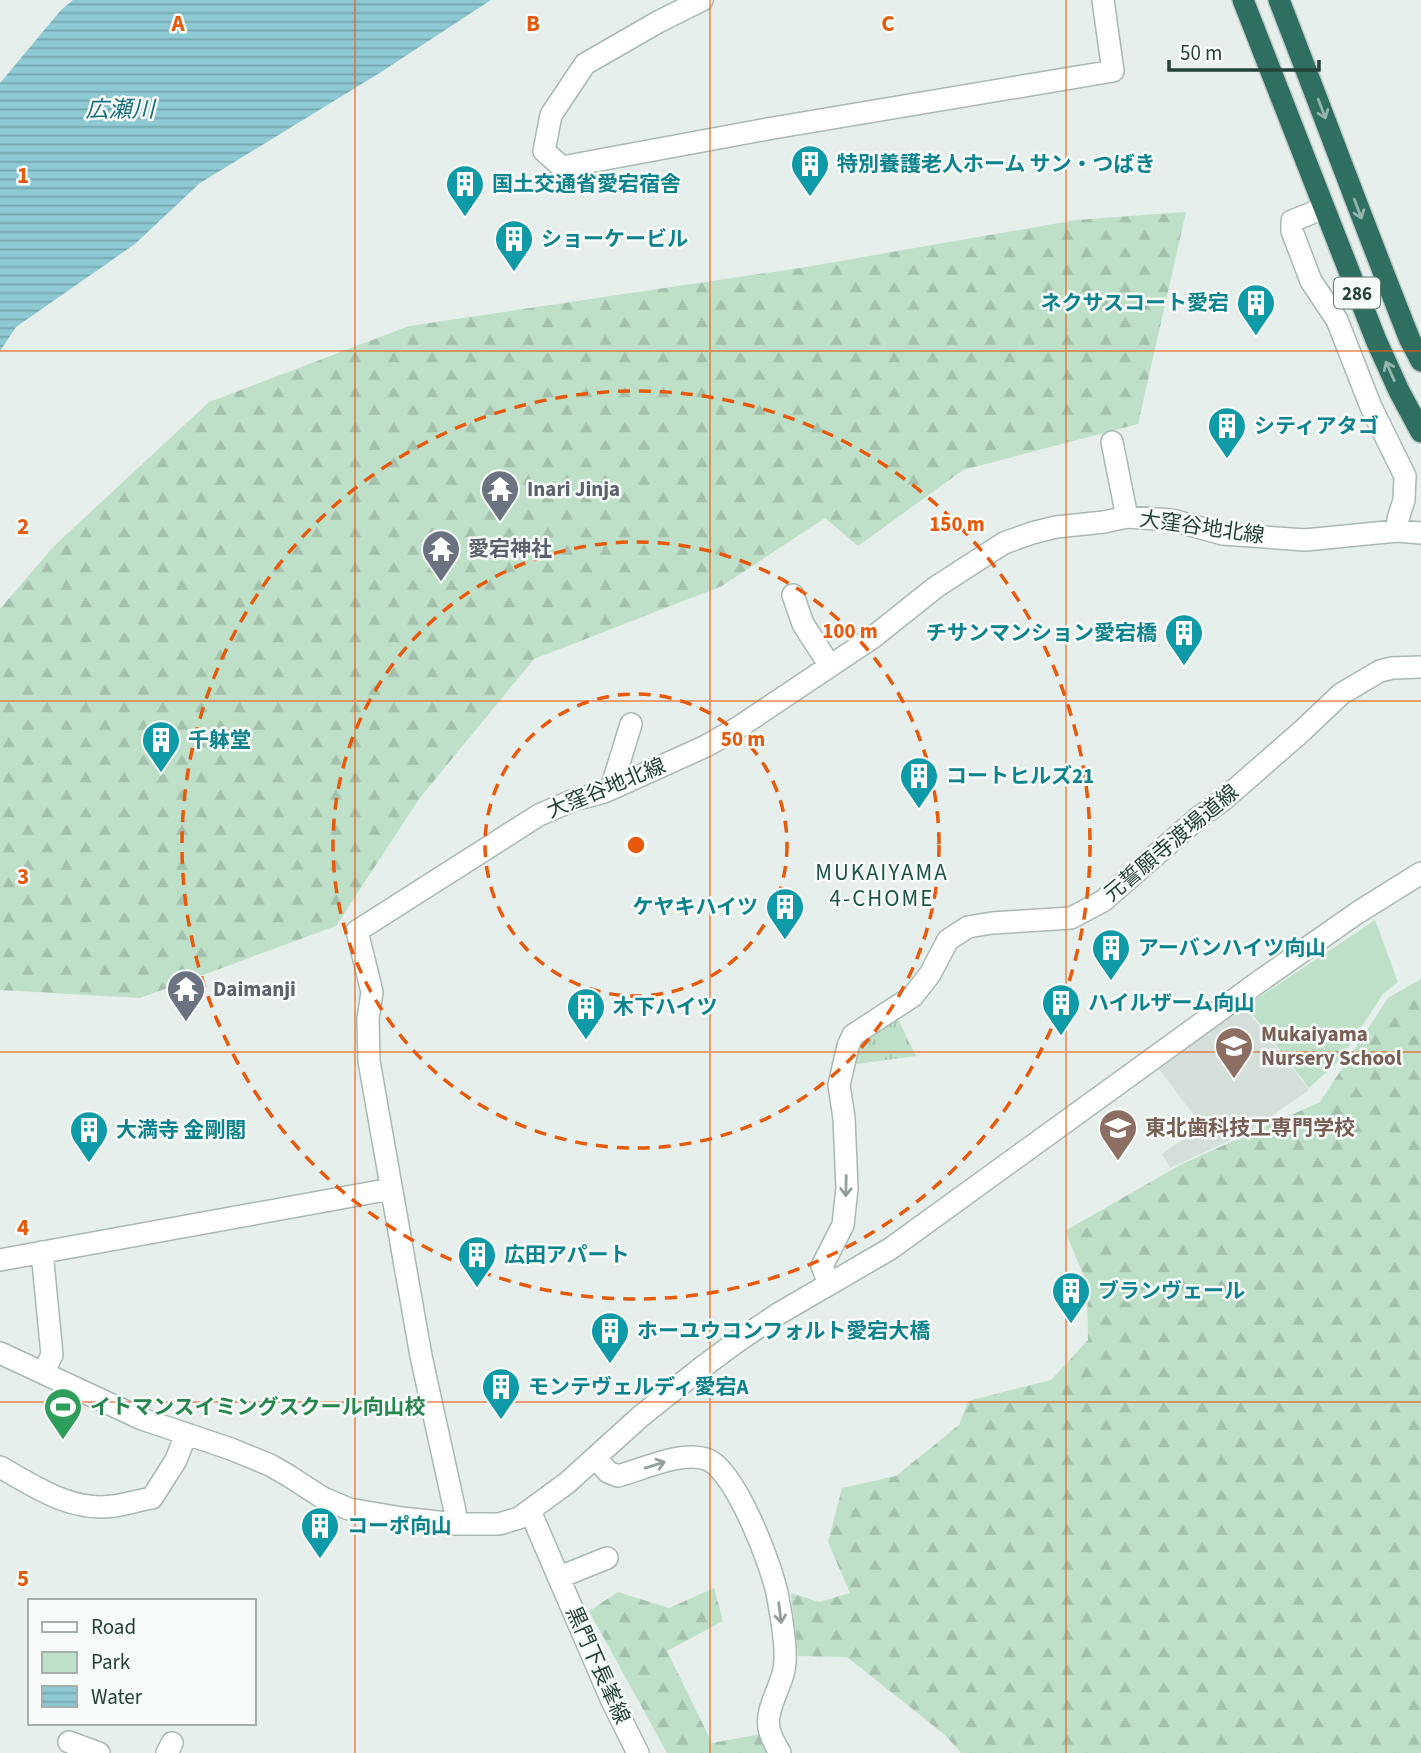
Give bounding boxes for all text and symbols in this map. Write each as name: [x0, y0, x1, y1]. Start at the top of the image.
text: A: [170, 7, 185, 40]
text: B: [526, 7, 540, 40]
text: C: [881, 7, 895, 40]
scale bar: [1169, 28, 1320, 72]
text: 50 m: [1180, 38, 1222, 68]
water label: 広瀬川: [86, 93, 158, 126]
one-way arrow: [1316, 98, 1329, 120]
building icon: 特別養護老人ホーム サン・つばき: [789, 143, 831, 198]
place label: 特別養護老人ホーム サン・つばき: [837, 149, 1156, 179]
text: 1: [17, 159, 29, 192]
building icon: 国土交通省愛宕宿舎: [444, 163, 486, 218]
place label: 国土交通省愛宕宿舎: [492, 169, 681, 199]
one-way arrow: [1353, 197, 1365, 219]
building icon: ショーケービル: [493, 218, 535, 273]
place label: ショーケービル: [541, 224, 688, 254]
road number: 286: [1334, 278, 1380, 308]
building icon: ネクサスコート愛宕: [1235, 282, 1277, 337]
place label: ネクサスコート愛宕: [1040, 288, 1229, 318]
one-way arrow: [1383, 361, 1396, 383]
building icon: シティアタゴ: [1206, 405, 1248, 460]
place label: シティアタゴ: [1254, 411, 1379, 441]
temple icon: Inari Jinja: [479, 468, 521, 523]
place label: Inari Jinja: [527, 474, 620, 504]
street label: 大窪谷地北線: [1138, 503, 1266, 551]
text: 150 m: [929, 509, 985, 539]
text: 2: [17, 510, 29, 543]
temple icon: 愛宕神社: [420, 528, 462, 583]
place label: 愛宕神社: [468, 534, 552, 564]
building icon: チサンマンション愛宕橋: [1163, 612, 1205, 667]
text: 100 m: [822, 616, 878, 646]
place label: チサンマンション愛宕橋: [926, 618, 1157, 648]
building icon: 千躰堂: [140, 719, 182, 774]
text: 50 m: [721, 724, 765, 754]
place label: 千躰堂: [188, 725, 251, 755]
street label: 大窪谷地北線: [542, 750, 670, 826]
building icon: コートヒルズ21: [898, 755, 940, 810]
place label: コートヒルズ21: [946, 761, 1094, 791]
street label: 元誓願寺渡場道線: [1097, 778, 1245, 908]
centre of rings: [624, 833, 648, 857]
district label: MUKAIYAMA 4-CHOME: [815, 856, 949, 915]
text: 3: [17, 860, 29, 893]
building icon: ケヤキハイツ: [764, 886, 806, 941]
place label: ケヤキハイツ: [632, 892, 758, 922]
building icon: アーバンハイツ向山: [1090, 927, 1132, 982]
place label: アーバンハイツ向山: [1138, 933, 1326, 963]
temple icon: Daimanji: [165, 968, 207, 1023]
place label: Daimanji: [213, 974, 296, 1004]
building icon: ハイルザーム向山: [1040, 982, 1082, 1037]
building icon: 木下ハイツ: [565, 986, 607, 1041]
place label: ハイルザーム向山: [1088, 988, 1255, 1018]
place label: 木下ハイツ: [613, 992, 718, 1022]
place label: Mukaiyama Nursery School: [1261, 1019, 1402, 1073]
school or university icon: Mukaiyama Nursery School: [1213, 1025, 1255, 1080]
school or university icon: 東北歯科技工専門学校: [1097, 1107, 1139, 1162]
building icon: 大満寺 金剛閣: [68, 1109, 110, 1164]
place label: 東北歯科技工専門学校: [1145, 1113, 1355, 1143]
place label: 大満寺 金剛閣: [116, 1115, 246, 1145]
one-way arrow: [839, 1174, 853, 1197]
text: 4: [17, 1211, 29, 1244]
building icon: 広田アパート: [456, 1234, 498, 1289]
place label: 広田アパート: [504, 1240, 630, 1270]
building icon: ブランヴェール: [1050, 1270, 1092, 1325]
place label: ブランヴェール: [1098, 1276, 1245, 1306]
building icon: ホーユウコンフォルト愛宕大橋: [589, 1310, 631, 1365]
place label: ホーユウコンフォルト愛宕大橋: [637, 1316, 930, 1346]
building icon: モンテヴェルディ愛宕A: [480, 1366, 522, 1421]
place label: モンテヴェルディ愛宕A: [528, 1372, 750, 1402]
sports icon: イトマンスイミングスクール向山校: [42, 1386, 84, 1441]
place label: イトマンスイミングスクール向山校: [90, 1392, 426, 1422]
one-way arrow: [644, 1457, 666, 1470]
building icon: コーポ向山: [299, 1505, 341, 1560]
place label: コーポ向山: [347, 1511, 452, 1541]
text: 5: [17, 1562, 29, 1595]
legend: [28, 1599, 256, 1725]
street label: 黒門下長峯線: [559, 1601, 637, 1729]
one-way arrow: [774, 1601, 787, 1624]
text: Road: [91, 1612, 136, 1642]
text: Park: [91, 1647, 131, 1677]
text: Water: [91, 1682, 143, 1712]

